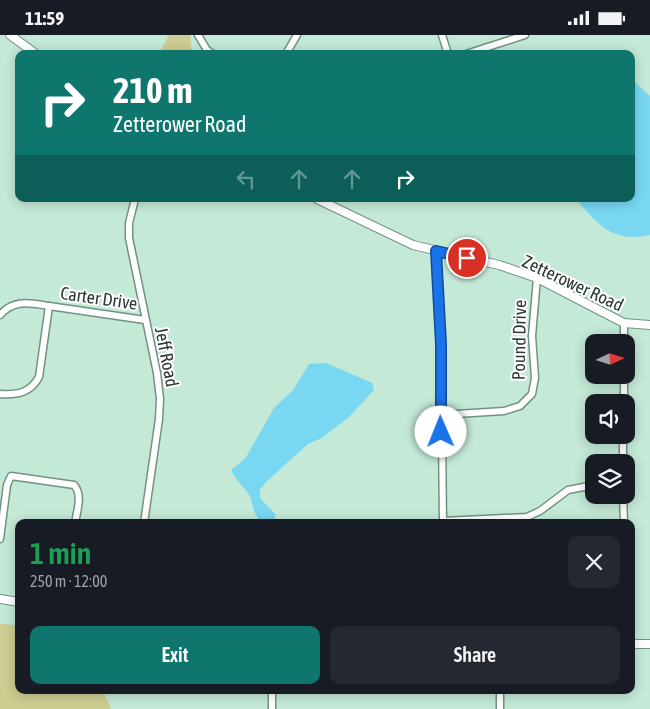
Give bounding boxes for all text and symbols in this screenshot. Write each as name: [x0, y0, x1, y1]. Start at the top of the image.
text: 11:59: [25, 7, 64, 29]
icon: right: [30, 70, 95, 135]
text: 210 m: [113, 70, 192, 110]
text: Zetterower Road: [113, 111, 246, 137]
icon: left: [232, 165, 260, 193]
icon: ahead: [285, 165, 313, 193]
icon: ahead: [338, 165, 366, 193]
icon: right: [391, 165, 419, 193]
pin: [446, 237, 488, 279]
icon: arrive: [453, 244, 481, 272]
street label: Zetterower Road: [519, 250, 627, 316]
street label: Carter Drive: [59, 282, 139, 314]
street label: Pound Drive: [508, 300, 530, 380]
street label: Jeff Road: [151, 325, 183, 389]
north arrow: [585, 334, 635, 384]
map controls: [585, 334, 635, 504]
button: sound: [585, 394, 635, 444]
position arrow: [414, 405, 466, 457]
button: layers: [585, 454, 635, 504]
text: 1 min: [30, 536, 91, 570]
button: close: [568, 536, 620, 588]
text: 250 m · 12:00: [30, 572, 107, 590]
button: Exit: [30, 626, 320, 684]
button: Share: [330, 626, 620, 684]

